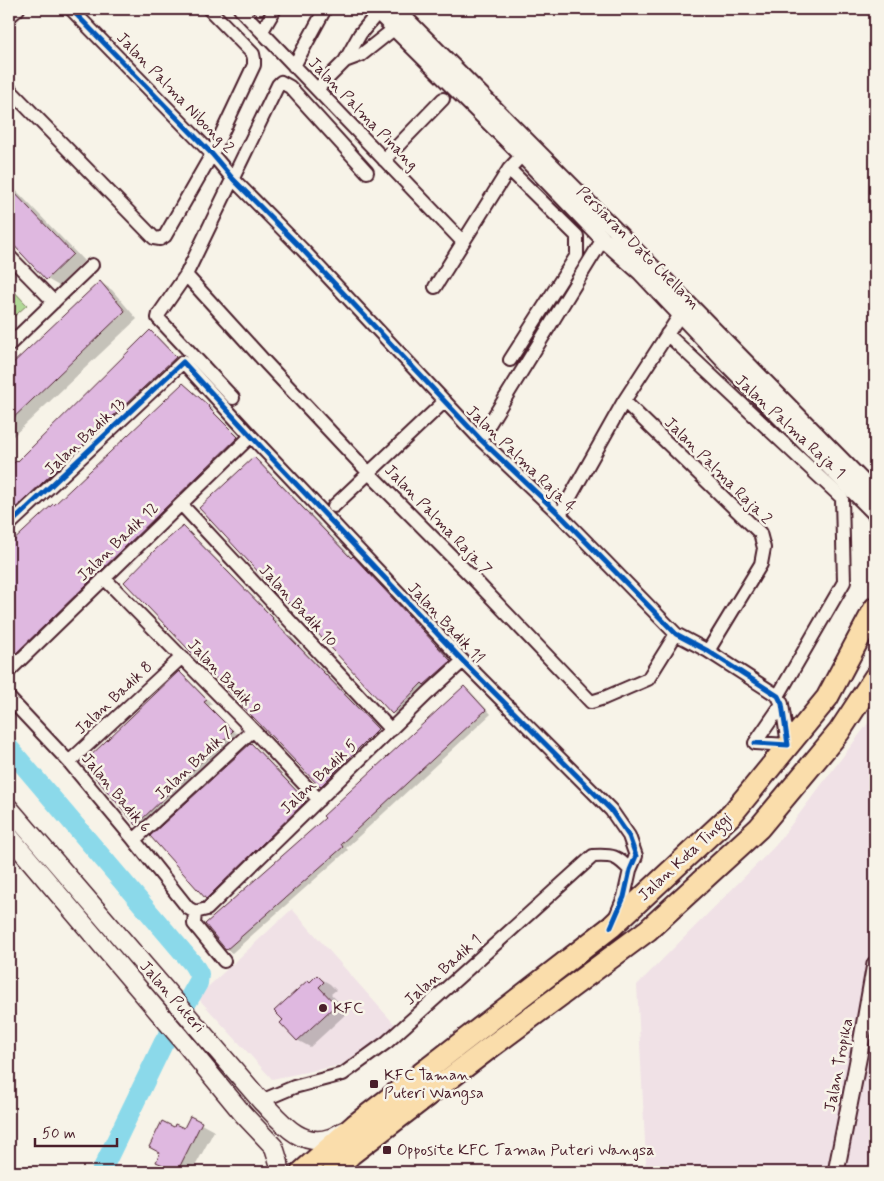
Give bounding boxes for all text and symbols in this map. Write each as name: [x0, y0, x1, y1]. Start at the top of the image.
street label: Jalan Palma Nibong 2: [112, 28, 238, 158]
street label: Jalan Palma Pinang: [303, 53, 423, 175]
street label: Persiaran Dato Chellam: [572, 182, 704, 314]
street label: Jalan Palma Raja 1: [730, 370, 850, 484]
street label: Jalan Badik 13: [40, 394, 130, 480]
street label: Jalan Palma Raja 4: [461, 401, 581, 517]
street label: Jalan Palma Raja 2: [660, 413, 776, 529]
street label: Jalan Palma Raja 7: [380, 460, 496, 580]
street label: Jalan Badik 12: [73, 498, 163, 586]
street label: Jalan Badik 10: [254, 560, 342, 652]
street label: Jalan Badik 11: [403, 578, 489, 668]
street label: Jalan Badik 9: [183, 635, 266, 719]
street label: Jalan Badik 8: [71, 657, 157, 739]
street label: Jalan Badik 7: [150, 721, 238, 805]
street label: Jalan Badik 5: [276, 735, 362, 819]
street label: Jalan Badik 6: [77, 749, 155, 837]
street label: Jalan Kota Tinggi: [634, 808, 737, 907]
street label: Jalan Badik 1: [400, 930, 486, 1010]
street label: Jalan Puteri: [135, 956, 209, 1038]
place label: KFC: [333, 998, 363, 1019]
marker: KFC: [317, 1002, 329, 1014]
street label: Jalan Tropika: [820, 1016, 858, 1114]
place label: KFC Taman Puteri Wangsa: [384, 1065, 484, 1105]
marker: KFC Taman Puteri Wangsa: [368, 1078, 380, 1090]
scale bar: [35, 1116, 118, 1148]
text: 50 m: [42, 1124, 76, 1144]
place label: Opposite KFC Taman Puteri Wangsa: [397, 1140, 654, 1161]
marker: Opposite KFC Taman Puteri Wangsa: [381, 1144, 393, 1156]

